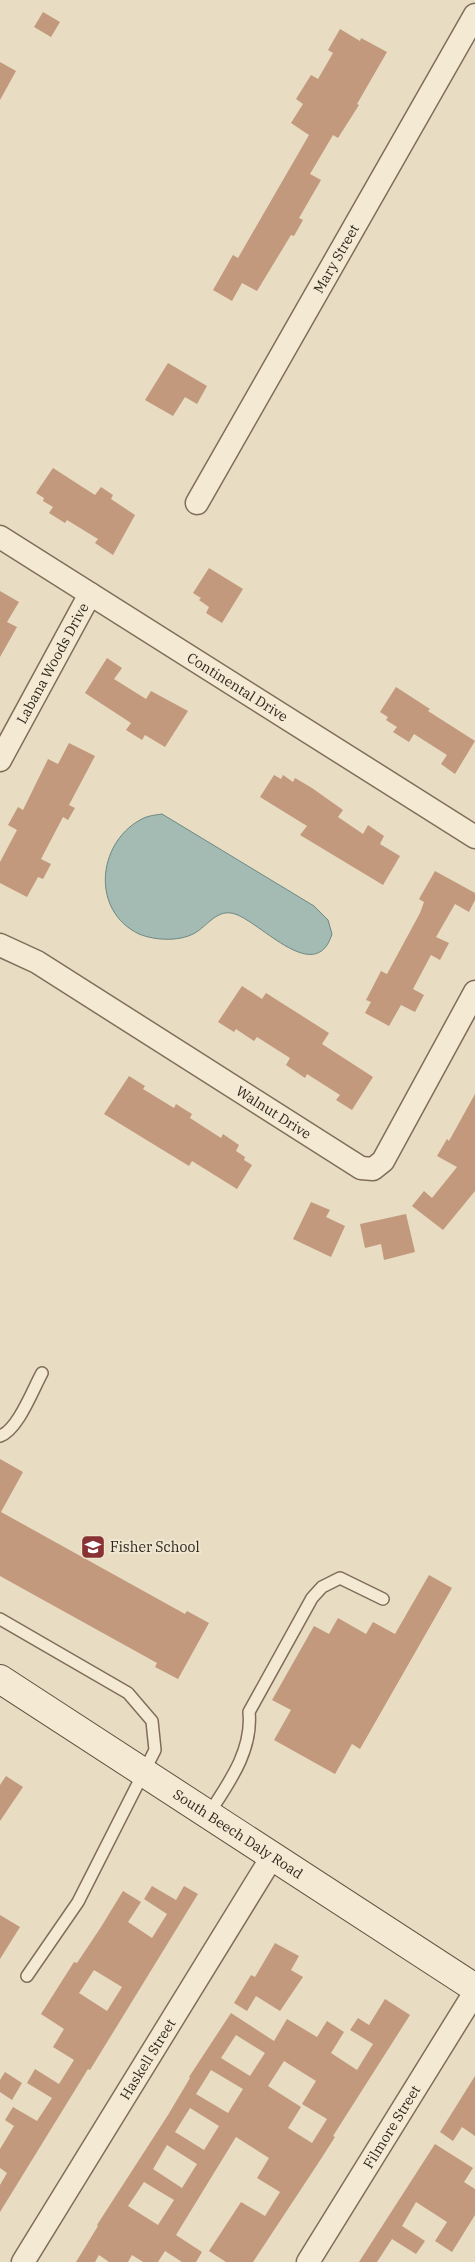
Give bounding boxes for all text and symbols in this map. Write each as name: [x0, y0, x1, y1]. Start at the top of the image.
street label: Mary Street: [309, 221, 363, 297]
street label: Labana Woods Drive: [12, 600, 92, 727]
street label: Continental Drive: [184, 648, 291, 726]
street label: Walnut Drive: [232, 1082, 315, 1143]
school or university icon: Fisher School: [80, 1534, 106, 1560]
place label: Fisher School: [110, 1538, 200, 1556]
street label: South Beech Daly Road: [170, 1785, 307, 1883]
street label: Haskell Street: [116, 2015, 179, 2103]
street label: Filmore Street: [359, 2082, 424, 2172]

